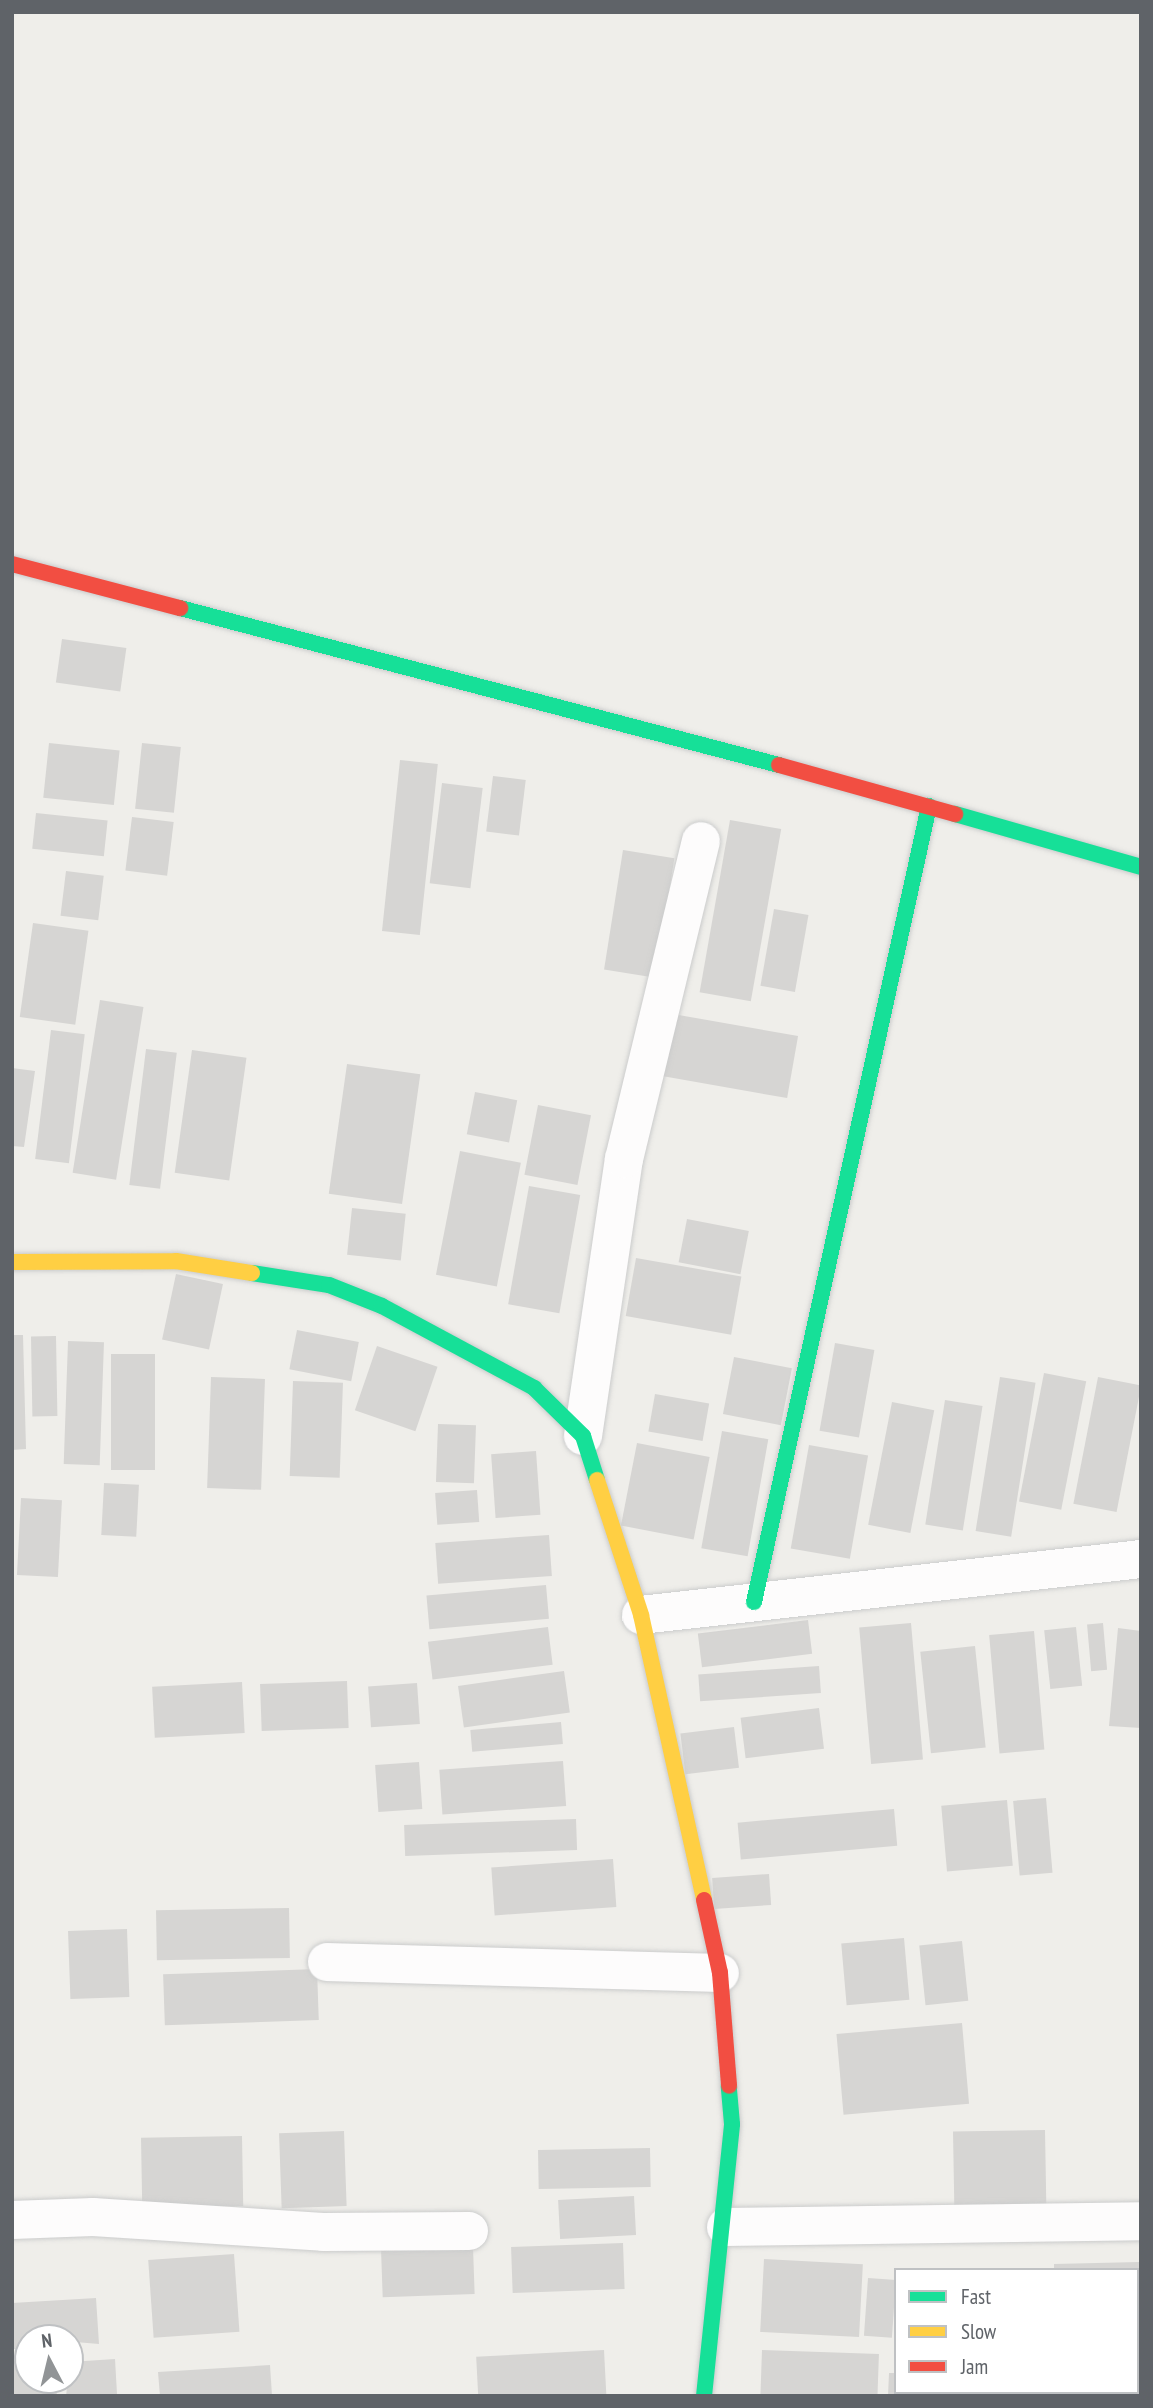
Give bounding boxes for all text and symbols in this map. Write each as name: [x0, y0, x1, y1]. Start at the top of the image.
legend: [894, 2268, 1139, 2394]
text: Fast: [961, 2283, 991, 2310]
text: Slow: [961, 2318, 996, 2345]
north arrow: [14, 2324, 84, 2394]
text: N: [40, 2328, 53, 2353]
text: Jam: [961, 2353, 988, 2380]

